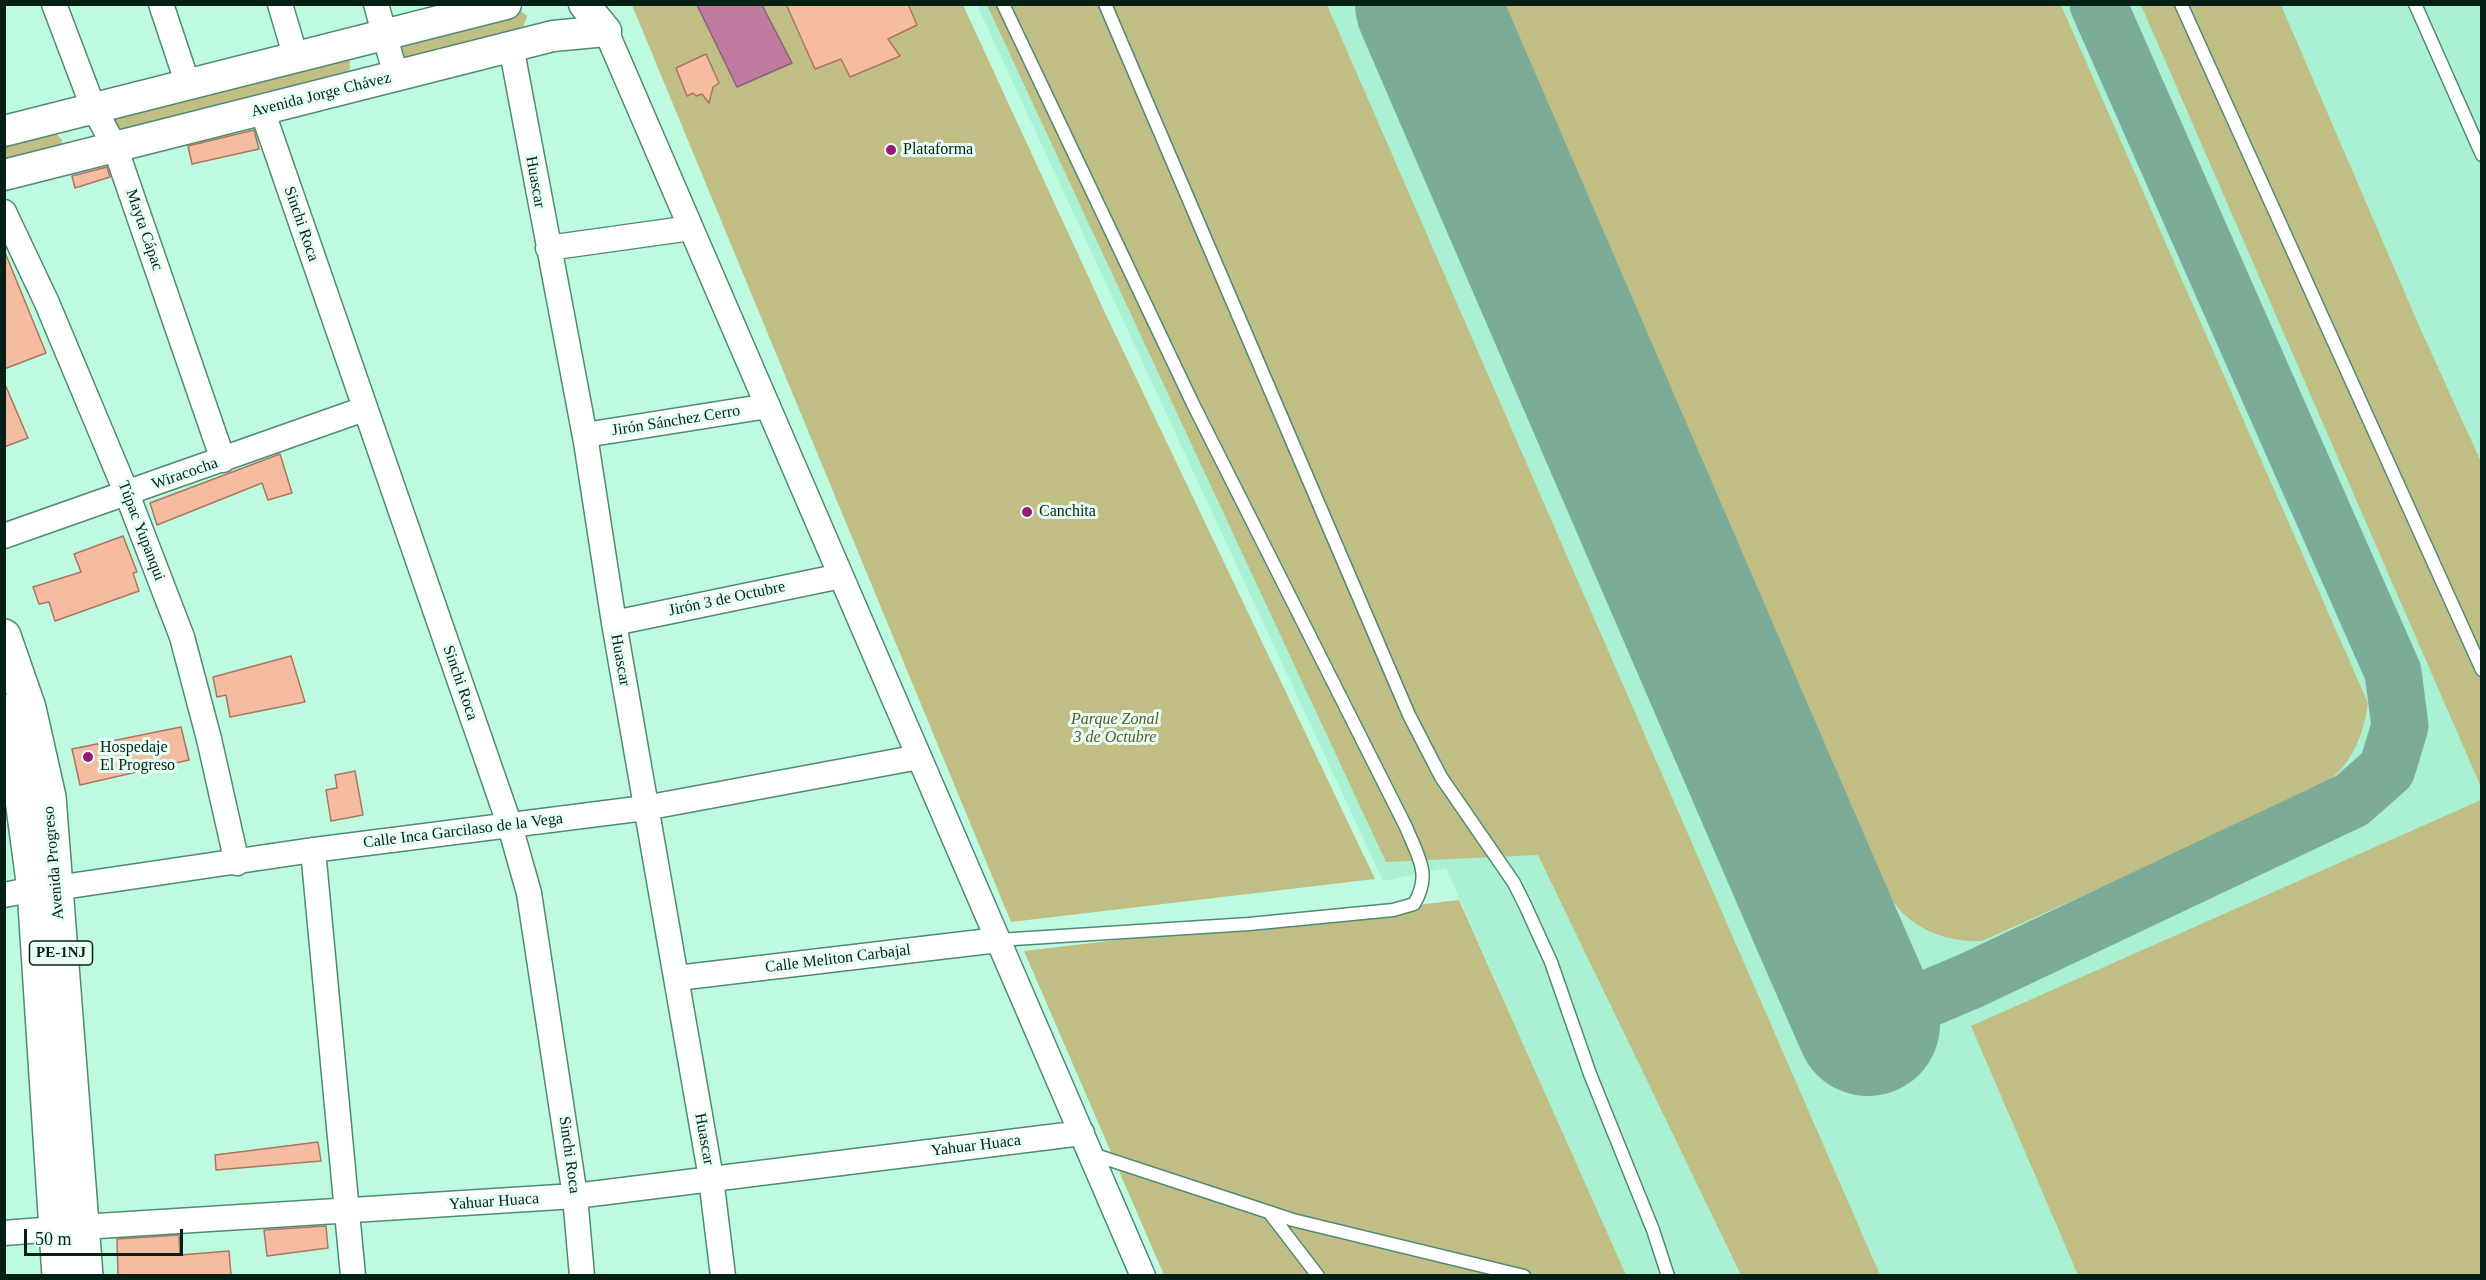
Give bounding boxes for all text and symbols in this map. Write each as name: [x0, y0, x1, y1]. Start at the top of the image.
street label: Avenida Jorge Chávez: [249, 68, 393, 122]
place label: Plataforma: [903, 140, 973, 160]
marker: Plataforma: [884, 143, 898, 157]
street label: Huascar: [521, 155, 549, 209]
street label: Sinchi Roca: [279, 184, 323, 264]
street label: Mayta Cápac: [121, 187, 167, 273]
street label: Jirón Sánchez Cerro: [610, 401, 742, 441]
street label: Wiracocha: [149, 454, 221, 494]
street label: Túpac Yupanqui: [113, 478, 169, 584]
place label: Canchita: [1039, 502, 1096, 522]
marker: Canchita: [1020, 505, 1034, 519]
street label: Jirón 3 de Octubre: [667, 577, 787, 621]
street label: Huascar: [606, 633, 634, 687]
street label: Sinchi Roca: [438, 643, 482, 723]
park label: Parque Zonal 3 de Octubre: [1071, 710, 1159, 748]
place label: Hospedaje El Progreso: [100, 738, 175, 776]
marker: Hospedaje El Progreso: [81, 750, 95, 764]
street label: Avenida Progreso: [39, 805, 69, 921]
street label: Calle Inca Garcilaso de la Vega: [362, 809, 564, 853]
road number: PE-1NJ: [29, 941, 92, 965]
street label: Calle Meliton Carbajal: [764, 941, 912, 977]
street label: Huascar: [690, 1112, 718, 1166]
street label: Sinchi Roca: [554, 1115, 584, 1195]
street label: Yahuar Huaca: [930, 1131, 1022, 1161]
street label: Yahuar Huaca: [448, 1189, 540, 1215]
scale bar: [27, 1217, 186, 1255]
text: 50 m: [35, 1229, 72, 1249]

